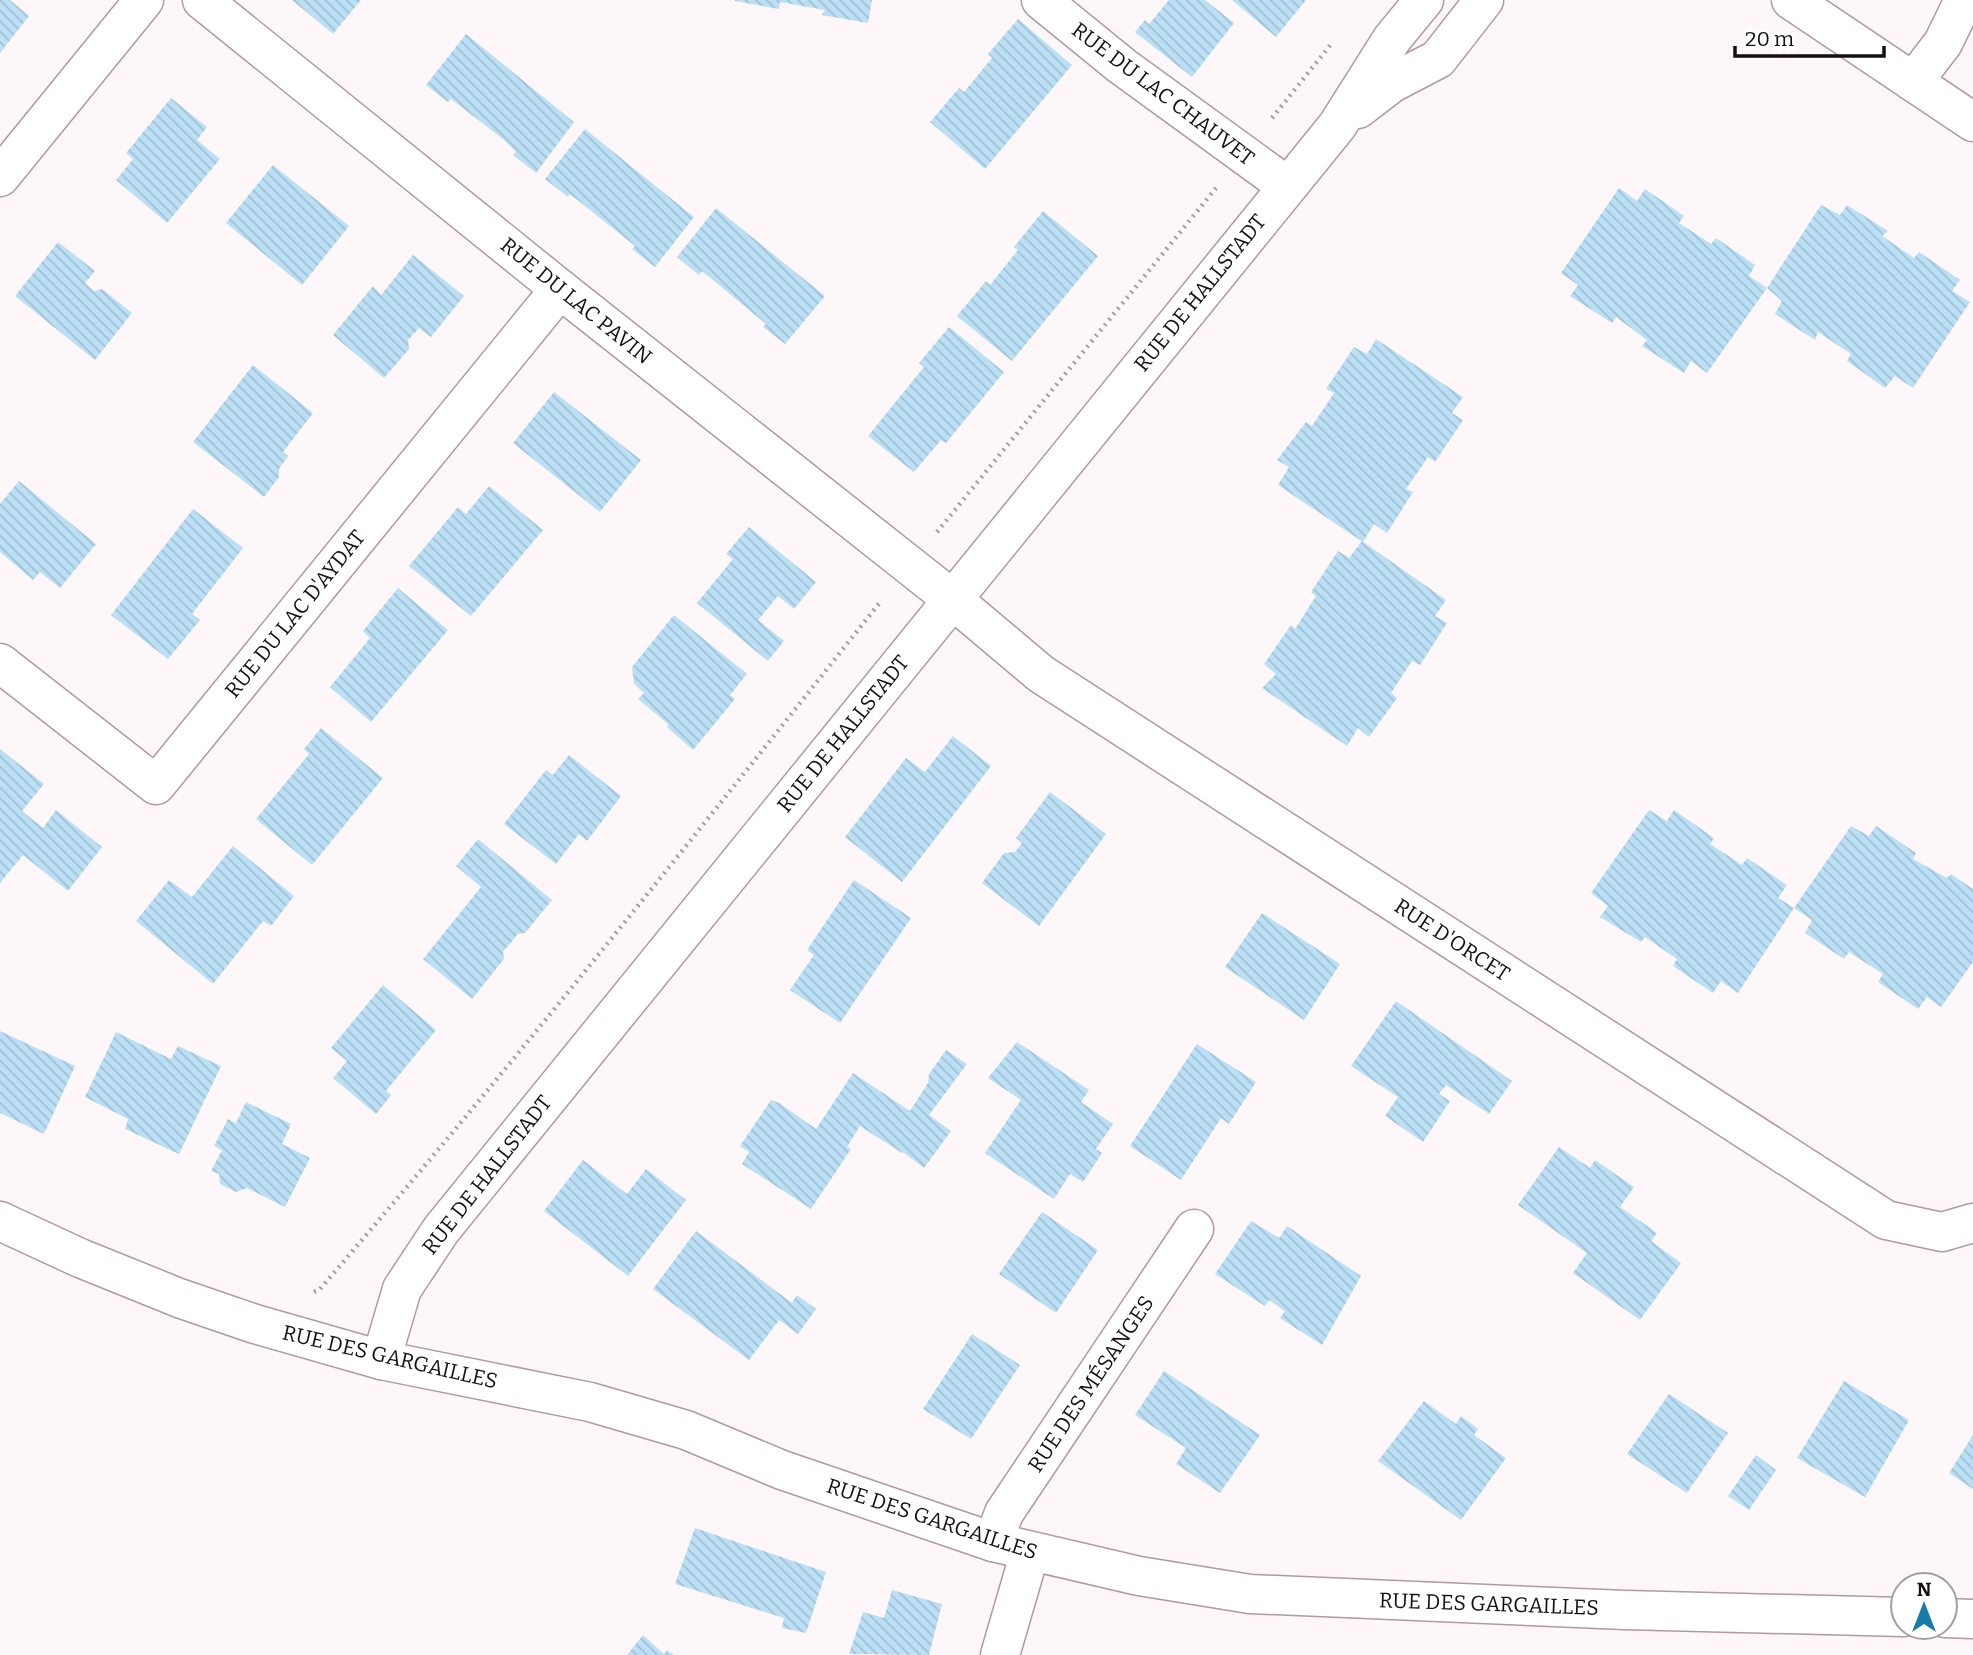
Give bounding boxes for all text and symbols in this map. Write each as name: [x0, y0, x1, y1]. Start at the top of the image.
scale bar: [1735, 14, 1884, 58]
street label: RUE DU LAC CHAUVET: [1067, 17, 1259, 171]
text: 20 m: [1745, 26, 1794, 52]
street label: RUE DE HALLSTADT: [1129, 209, 1271, 377]
street label: RUE DU LAC PAVIN: [495, 232, 657, 370]
street label: RUE DU LAC D'AYDAT: [219, 525, 371, 703]
street label: RUE DE HALLSTADT: [772, 650, 914, 818]
street label: RUE D'ORCET: [1389, 893, 1515, 987]
street label: RUE DE HALLSTADT: [417, 1090, 557, 1260]
street label: RUE DES MÉSANGES: [1022, 1291, 1160, 1477]
street label: RUE DES GARGAILLES: [280, 1320, 500, 1394]
street label: RUE DES GARGAILLES: [823, 1473, 1041, 1565]
north arrow: [1889, 1571, 1959, 1641]
text: N: [1917, 1578, 1932, 1601]
street label: RUE DES GARGAILLES: [1379, 1587, 1599, 1621]

